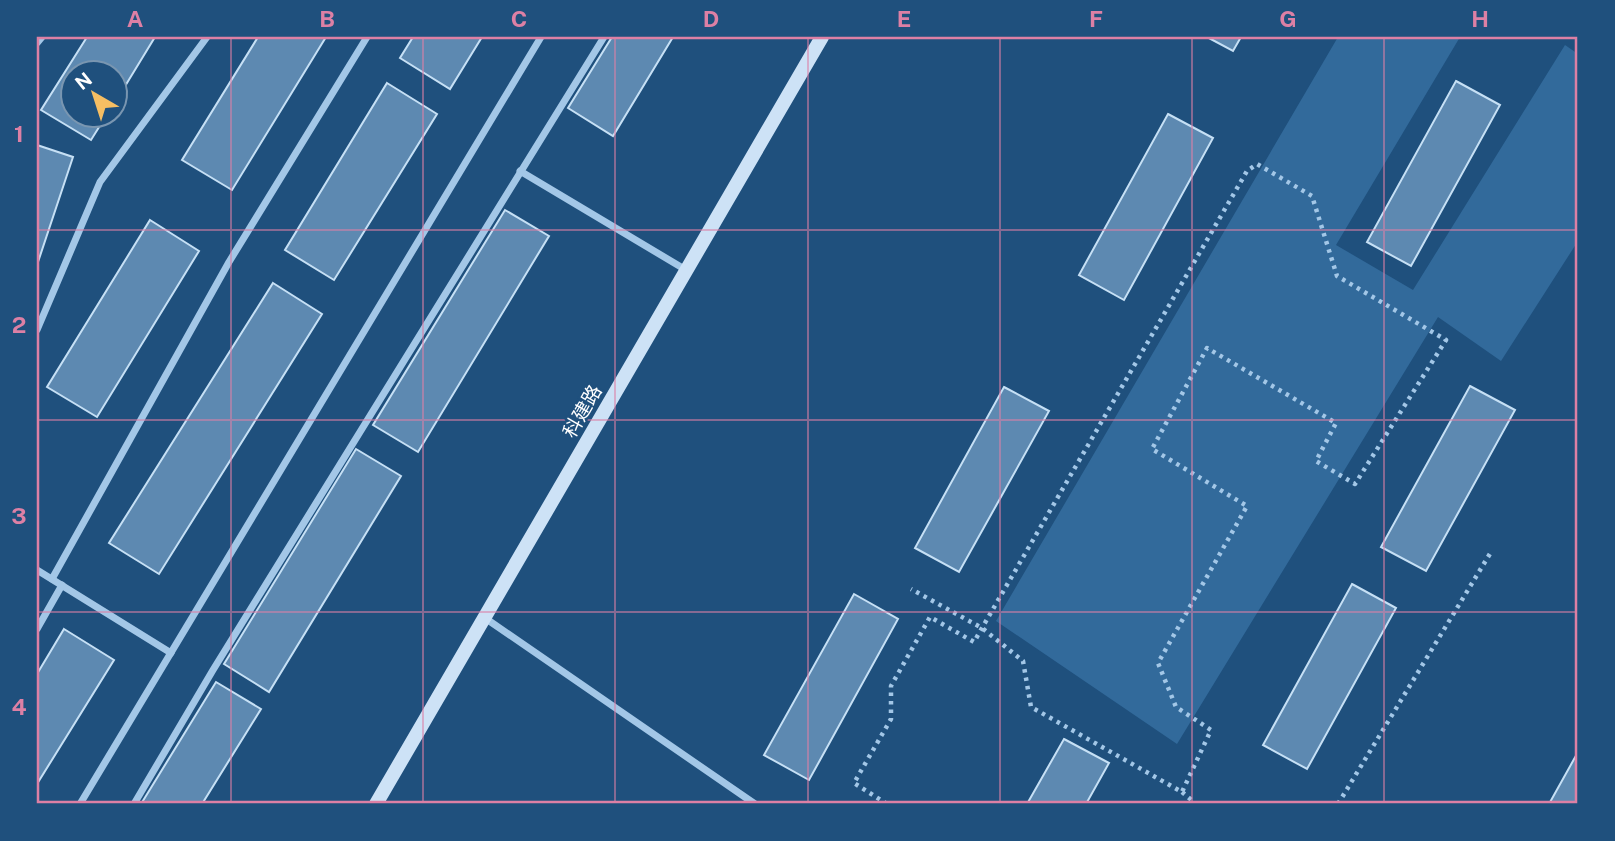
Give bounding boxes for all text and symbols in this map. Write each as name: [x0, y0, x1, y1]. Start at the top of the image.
text: A: [127, 5, 144, 32]
text: B: [319, 5, 335, 32]
text: C: [511, 5, 527, 32]
text: D: [703, 5, 719, 32]
text: E: [897, 5, 911, 32]
text: F: [1089, 5, 1103, 32]
text: G: [1279, 5, 1297, 32]
text: H: [1471, 5, 1489, 32]
north arrow: [60, 60, 130, 130]
text: N: [71, 68, 96, 94]
text: 1: [14, 120, 24, 147]
text: 2: [12, 311, 26, 338]
street label: 科建路: [558, 381, 606, 441]
text: 3: [11, 502, 27, 529]
text: 4: [11, 693, 27, 720]

